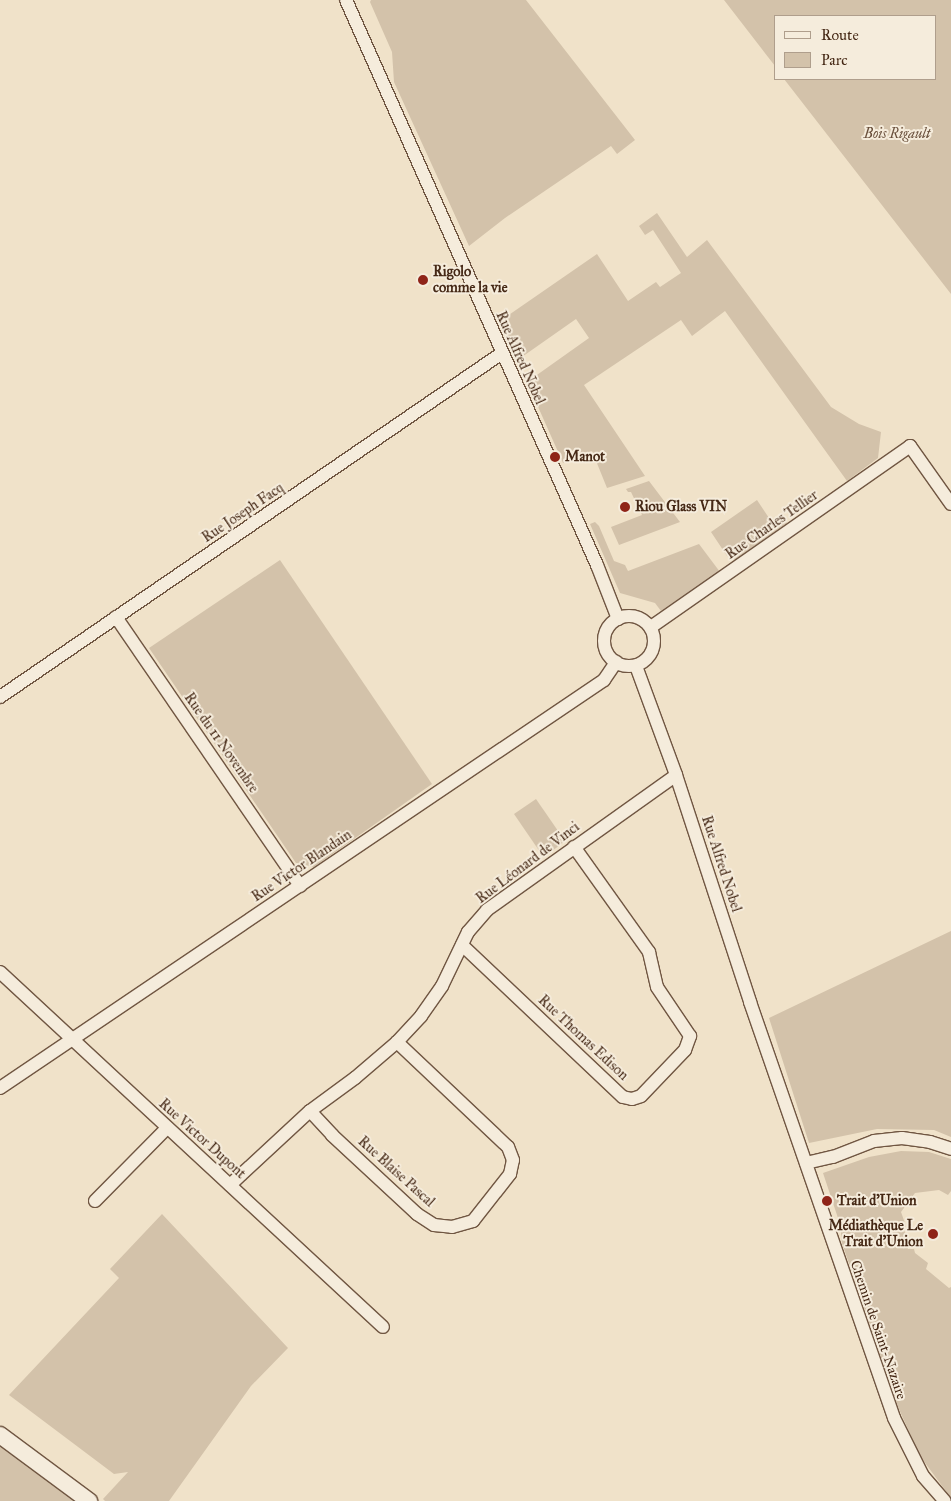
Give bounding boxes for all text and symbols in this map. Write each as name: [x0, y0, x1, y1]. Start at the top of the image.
legend: [774, 15, 936, 80]
text: Route: [821, 26, 859, 44]
text: Parc: [821, 51, 848, 69]
park label: Bois Rigault: [864, 126, 930, 142]
place label: Rigolo comme la vie: [433, 264, 507, 296]
marker: Rigolo comme la vie: [417, 274, 429, 286]
street label: Rue Alfred Nobel: [492, 309, 548, 407]
place label: Manot: [565, 449, 605, 465]
marker: Manot: [549, 451, 561, 463]
street label: Rue Joseph Facq: [199, 480, 287, 546]
street label: Rue Charles Tellier: [723, 487, 821, 563]
place label: Riou Glass VIN: [635, 499, 727, 515]
marker: Riou Glass VIN: [619, 501, 631, 513]
street label: Rue du 11 Novembre: [180, 690, 262, 796]
street label: Rue Alfred Nobel: [698, 814, 744, 914]
street label: Rue Léonard de Vinci: [473, 819, 583, 907]
street label: Rue Victor Blandain: [249, 826, 355, 906]
street label: Rue Thomas Edison: [534, 992, 632, 1084]
street label: Rue Victor Dupont: [155, 1096, 249, 1182]
street label: Rue Blaise Pascal: [354, 1133, 438, 1211]
place label: Trait d'Union: [837, 1193, 916, 1209]
marker: Trait d'Union: [821, 1195, 833, 1207]
place label: Médiathèque Le Trait d'Union: [828, 1218, 923, 1250]
marker: Médiathèque Le Trait d'Union: [927, 1228, 939, 1240]
street label: Chemin de Saint-Nazaire: [846, 1258, 910, 1402]

